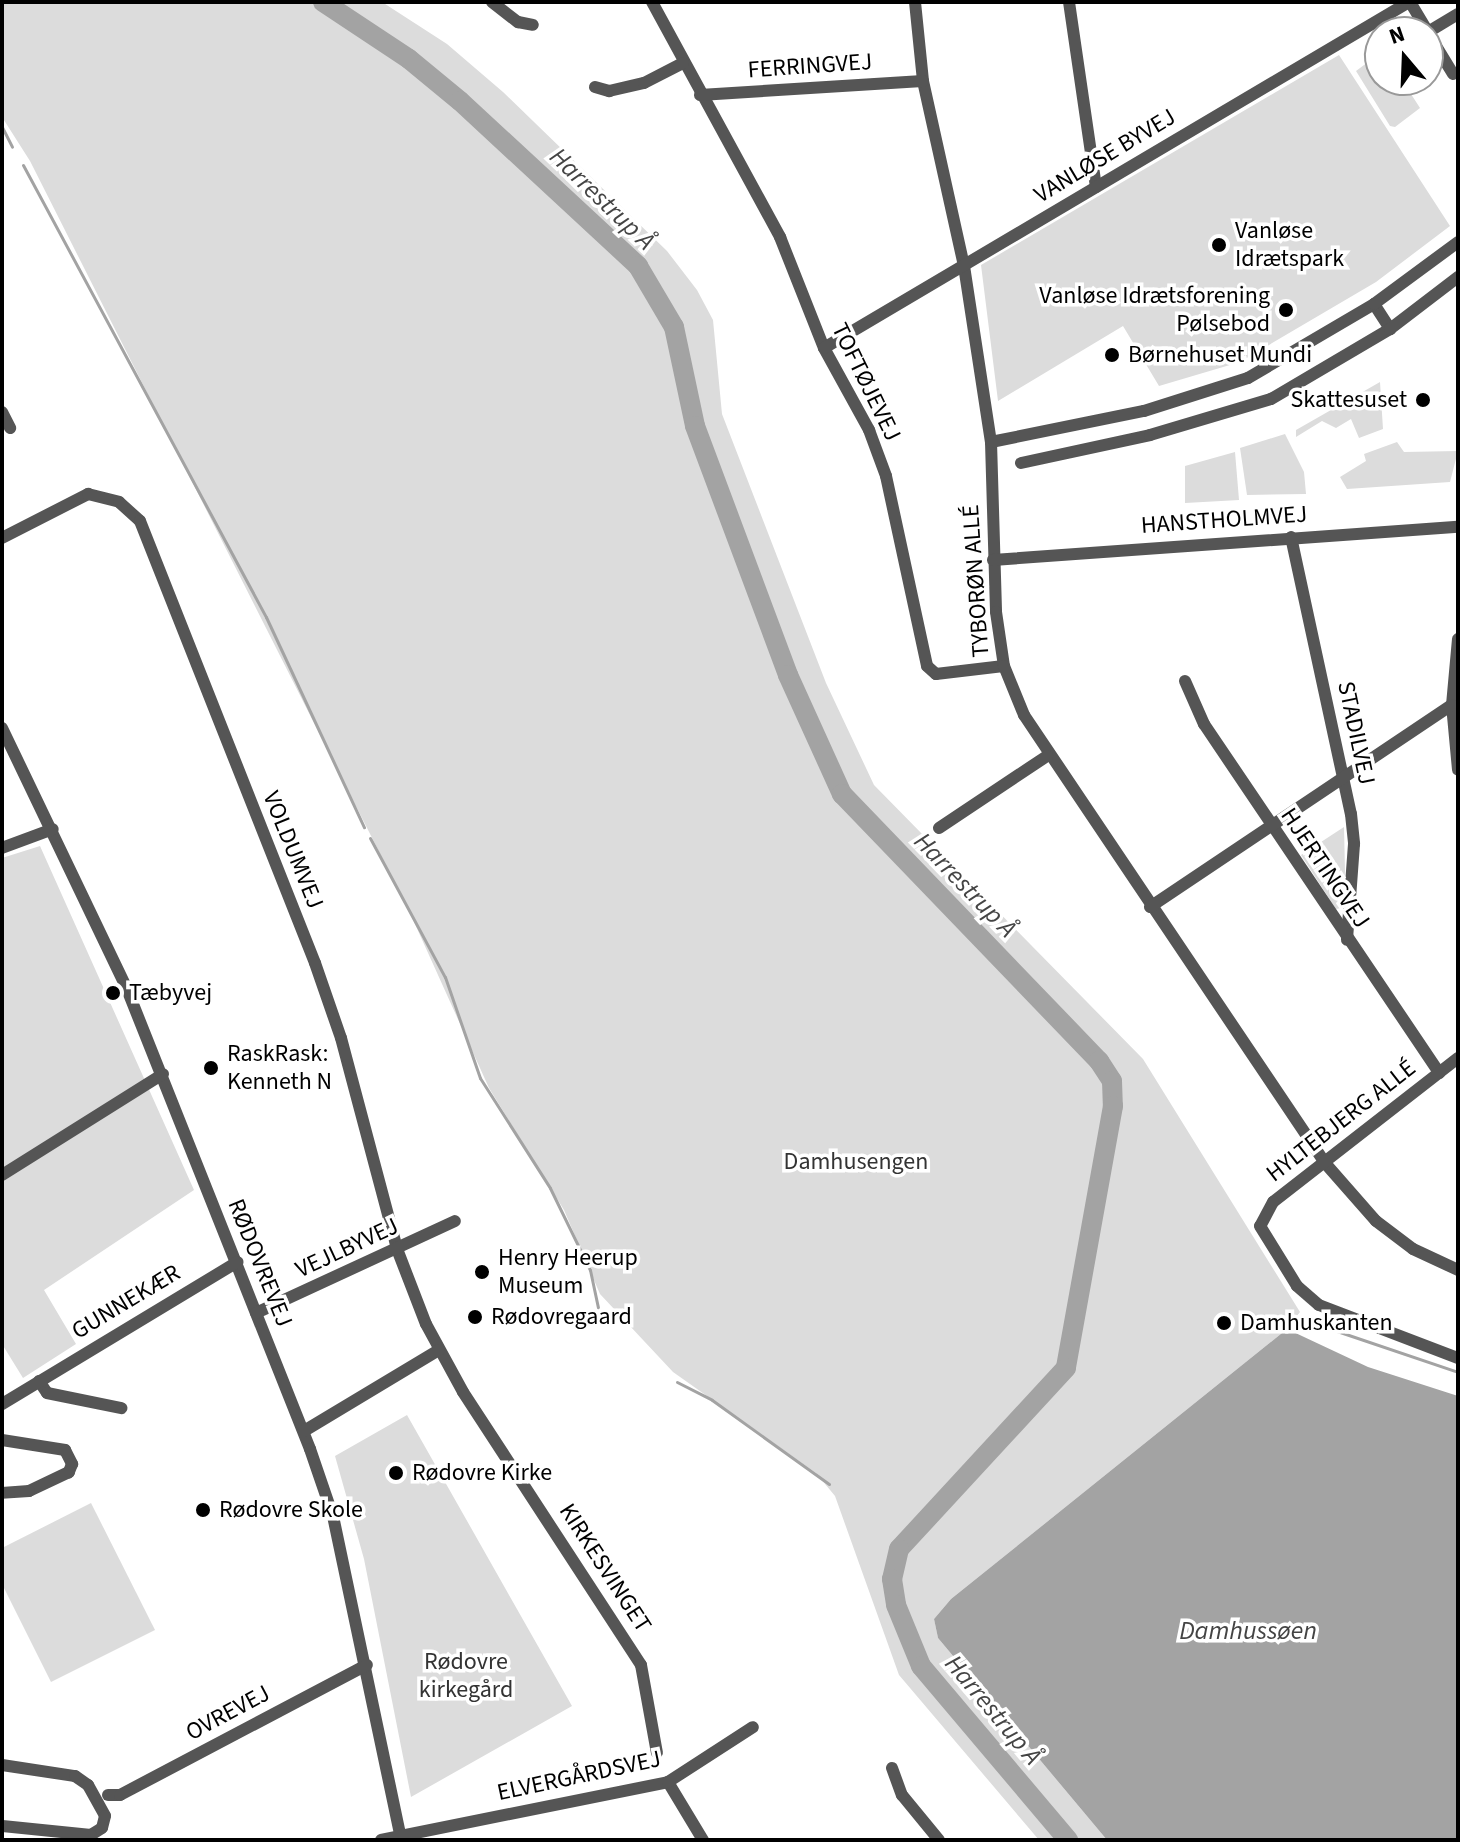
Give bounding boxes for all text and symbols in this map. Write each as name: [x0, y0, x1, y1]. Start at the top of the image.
north arrow: [1364, 16, 1444, 96]
text: N: [1385, 18, 1409, 53]
street label: FERRINGVEJ: [747, 47, 873, 85]
street label: VANLØSE BYVEJ: [1029, 103, 1181, 209]
water label: Harrestrup Å: [543, 141, 661, 257]
place label: Vanløse Idrætspark: [1235, 217, 1344, 273]
marker: Vanløse Idrætspark: [1210, 236, 1228, 254]
place label: Vanløse Idrætsforening Pølsebod: [1039, 282, 1270, 338]
marker: Vanløse Idrætsforening Pølsebod: [1277, 301, 1295, 319]
street label: TOFTØJEVEJ: [825, 318, 907, 446]
place label: Børnehuset Mundi: [1128, 341, 1312, 369]
marker: Børnehuset Mundi: [1103, 346, 1121, 364]
place label: Skattesuset: [1291, 386, 1407, 414]
marker: Skattesuset: [1414, 391, 1432, 409]
street label: HANSTHOLMVEJ: [1140, 500, 1308, 540]
street label: TYBORØN ALLÉ: [956, 504, 996, 658]
street label: STADILVEJ: [1331, 679, 1381, 787]
street label: VOLDUMVEJ: [256, 787, 330, 913]
street label: HJERTINGVEJ: [1274, 802, 1376, 934]
water label: Harrestrup Å: [907, 826, 1023, 944]
place label: Tæbyvej: [129, 979, 212, 1007]
marker: Tæbyvej: [104, 984, 122, 1002]
place label: RaskRask: Kenneth N: [227, 1040, 332, 1096]
street label: HYLTEBJERG ALLÉ: [1261, 1054, 1421, 1188]
marker: RaskRask: Kenneth N: [202, 1059, 220, 1077]
park label: Damhusengen: [784, 1148, 928, 1176]
street label: RØDOVREVEJ: [221, 1195, 299, 1331]
street label: VEJLBYVEJ: [291, 1212, 403, 1284]
place label: Henry Heerup Museum: [498, 1244, 638, 1300]
street label: GUNNEKÆR: [67, 1258, 185, 1346]
marker: Henry Heerup Museum: [473, 1263, 491, 1281]
place label: Rødovregaard: [491, 1303, 632, 1331]
marker: Rødovregaard: [466, 1308, 484, 1326]
place label: Damhuskanten: [1240, 1309, 1393, 1337]
marker: Damhuskanten: [1215, 1314, 1233, 1332]
place label: Rødovre Kirke: [412, 1459, 552, 1487]
marker: Rødovre Kirke: [387, 1464, 405, 1482]
place label: Rødovre Skole: [219, 1496, 363, 1524]
street label: KIRKESVINGET: [553, 1498, 657, 1638]
marker: Rødovre Skole: [194, 1501, 212, 1519]
water label: Damhussøen: [1179, 1615, 1317, 1647]
park label: Rødovre kirkegård: [419, 1648, 513, 1704]
water label: Harrestrup Å: [938, 1649, 1048, 1771]
street label: OVREVEJ: [181, 1679, 275, 1747]
street label: ELVERGÅRDSVEJ: [494, 1745, 664, 1807]

